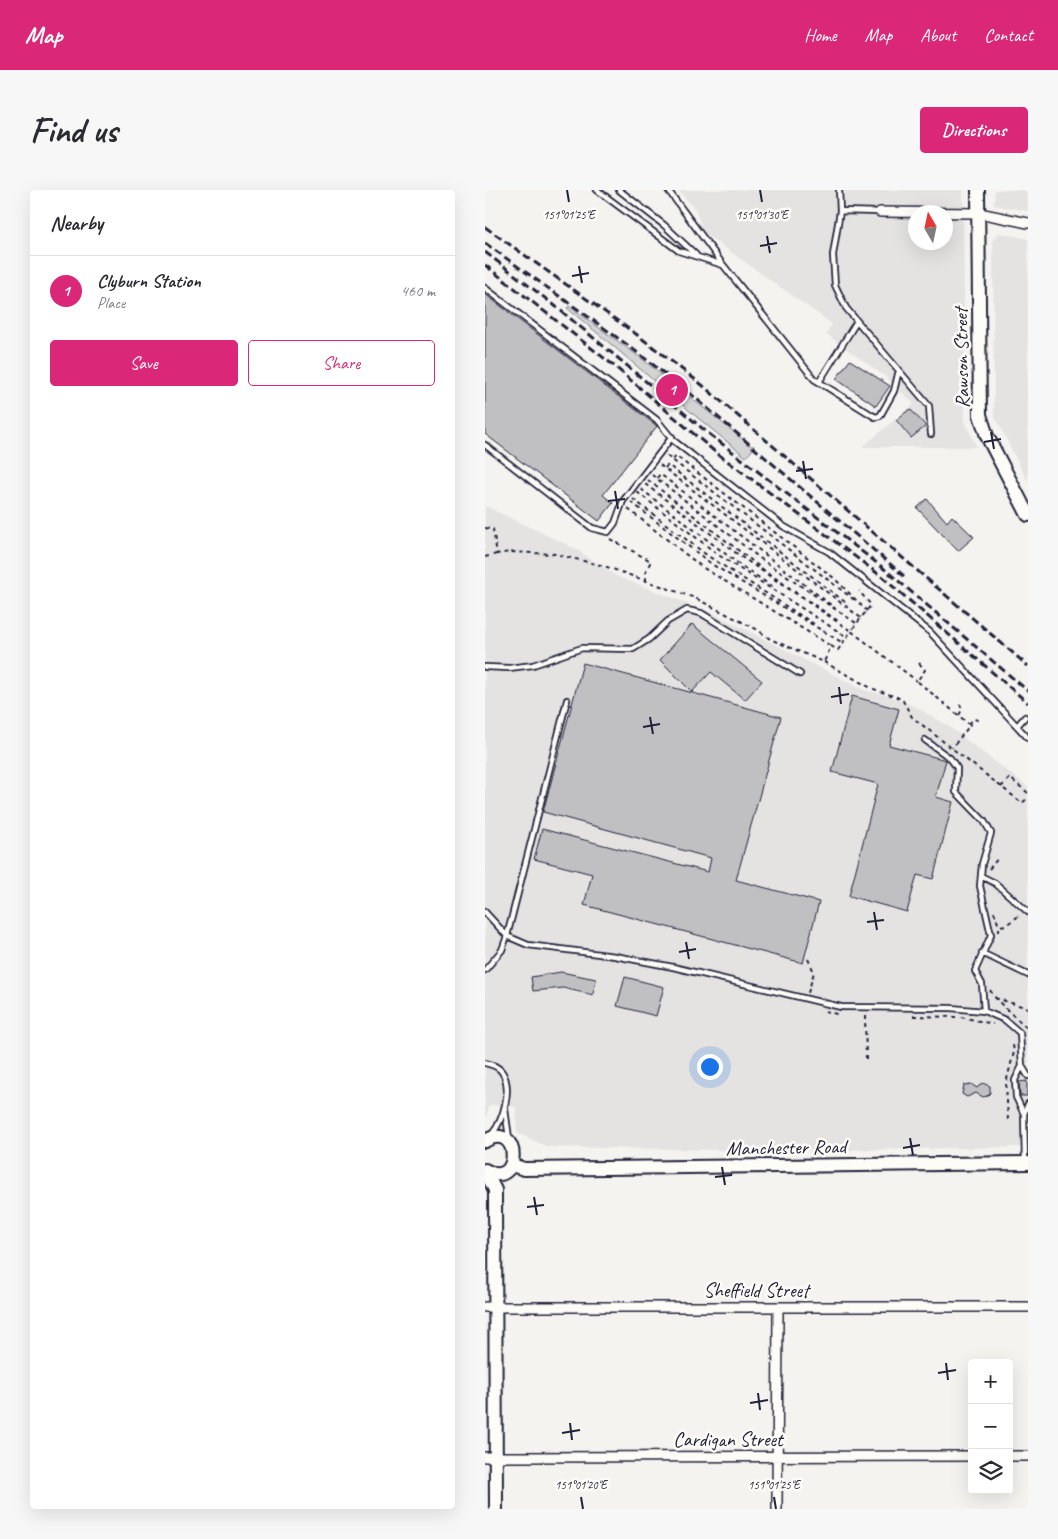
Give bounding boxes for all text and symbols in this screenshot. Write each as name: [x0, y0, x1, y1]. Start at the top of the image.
text: Map: [25, 20, 62, 50]
text: Home: [804, 24, 837, 46]
text: Map: [865, 24, 892, 46]
text: About: [920, 24, 956, 46]
text: Contact: [984, 24, 1033, 46]
button: Directions: [920, 107, 1028, 153]
text: Find us: [30, 108, 117, 153]
north arrow: [908, 205, 953, 250]
text: 151°01'25"E: [543, 207, 597, 223]
text: 151°01'30"E: [736, 207, 790, 223]
text: Nearby: [50, 210, 103, 236]
text: Clyburn Station: [97, 269, 201, 293]
text: 1: [62, 281, 70, 301]
text: 460 m: [401, 281, 435, 301]
text: Place: [97, 293, 125, 313]
street label: Rawson Street: [948, 304, 975, 409]
button: Save: [50, 340, 238, 386]
button: Share: [248, 340, 435, 386]
pin: 1: [656, 371, 688, 409]
your location: [697, 1054, 723, 1080]
street label: Manchester Road: [726, 1134, 849, 1161]
street label: Sheffield Street: [703, 1278, 812, 1303]
map controls: [968, 1359, 1013, 1494]
button: +: [968, 1359, 1013, 1404]
button: −: [968, 1404, 1013, 1449]
street label: Cardigan Street: [673, 1427, 785, 1452]
button: layers: [968, 1449, 1013, 1494]
text: 151°01'20"E: [555, 1477, 609, 1493]
text: 151°01'25"E: [748, 1477, 802, 1493]

